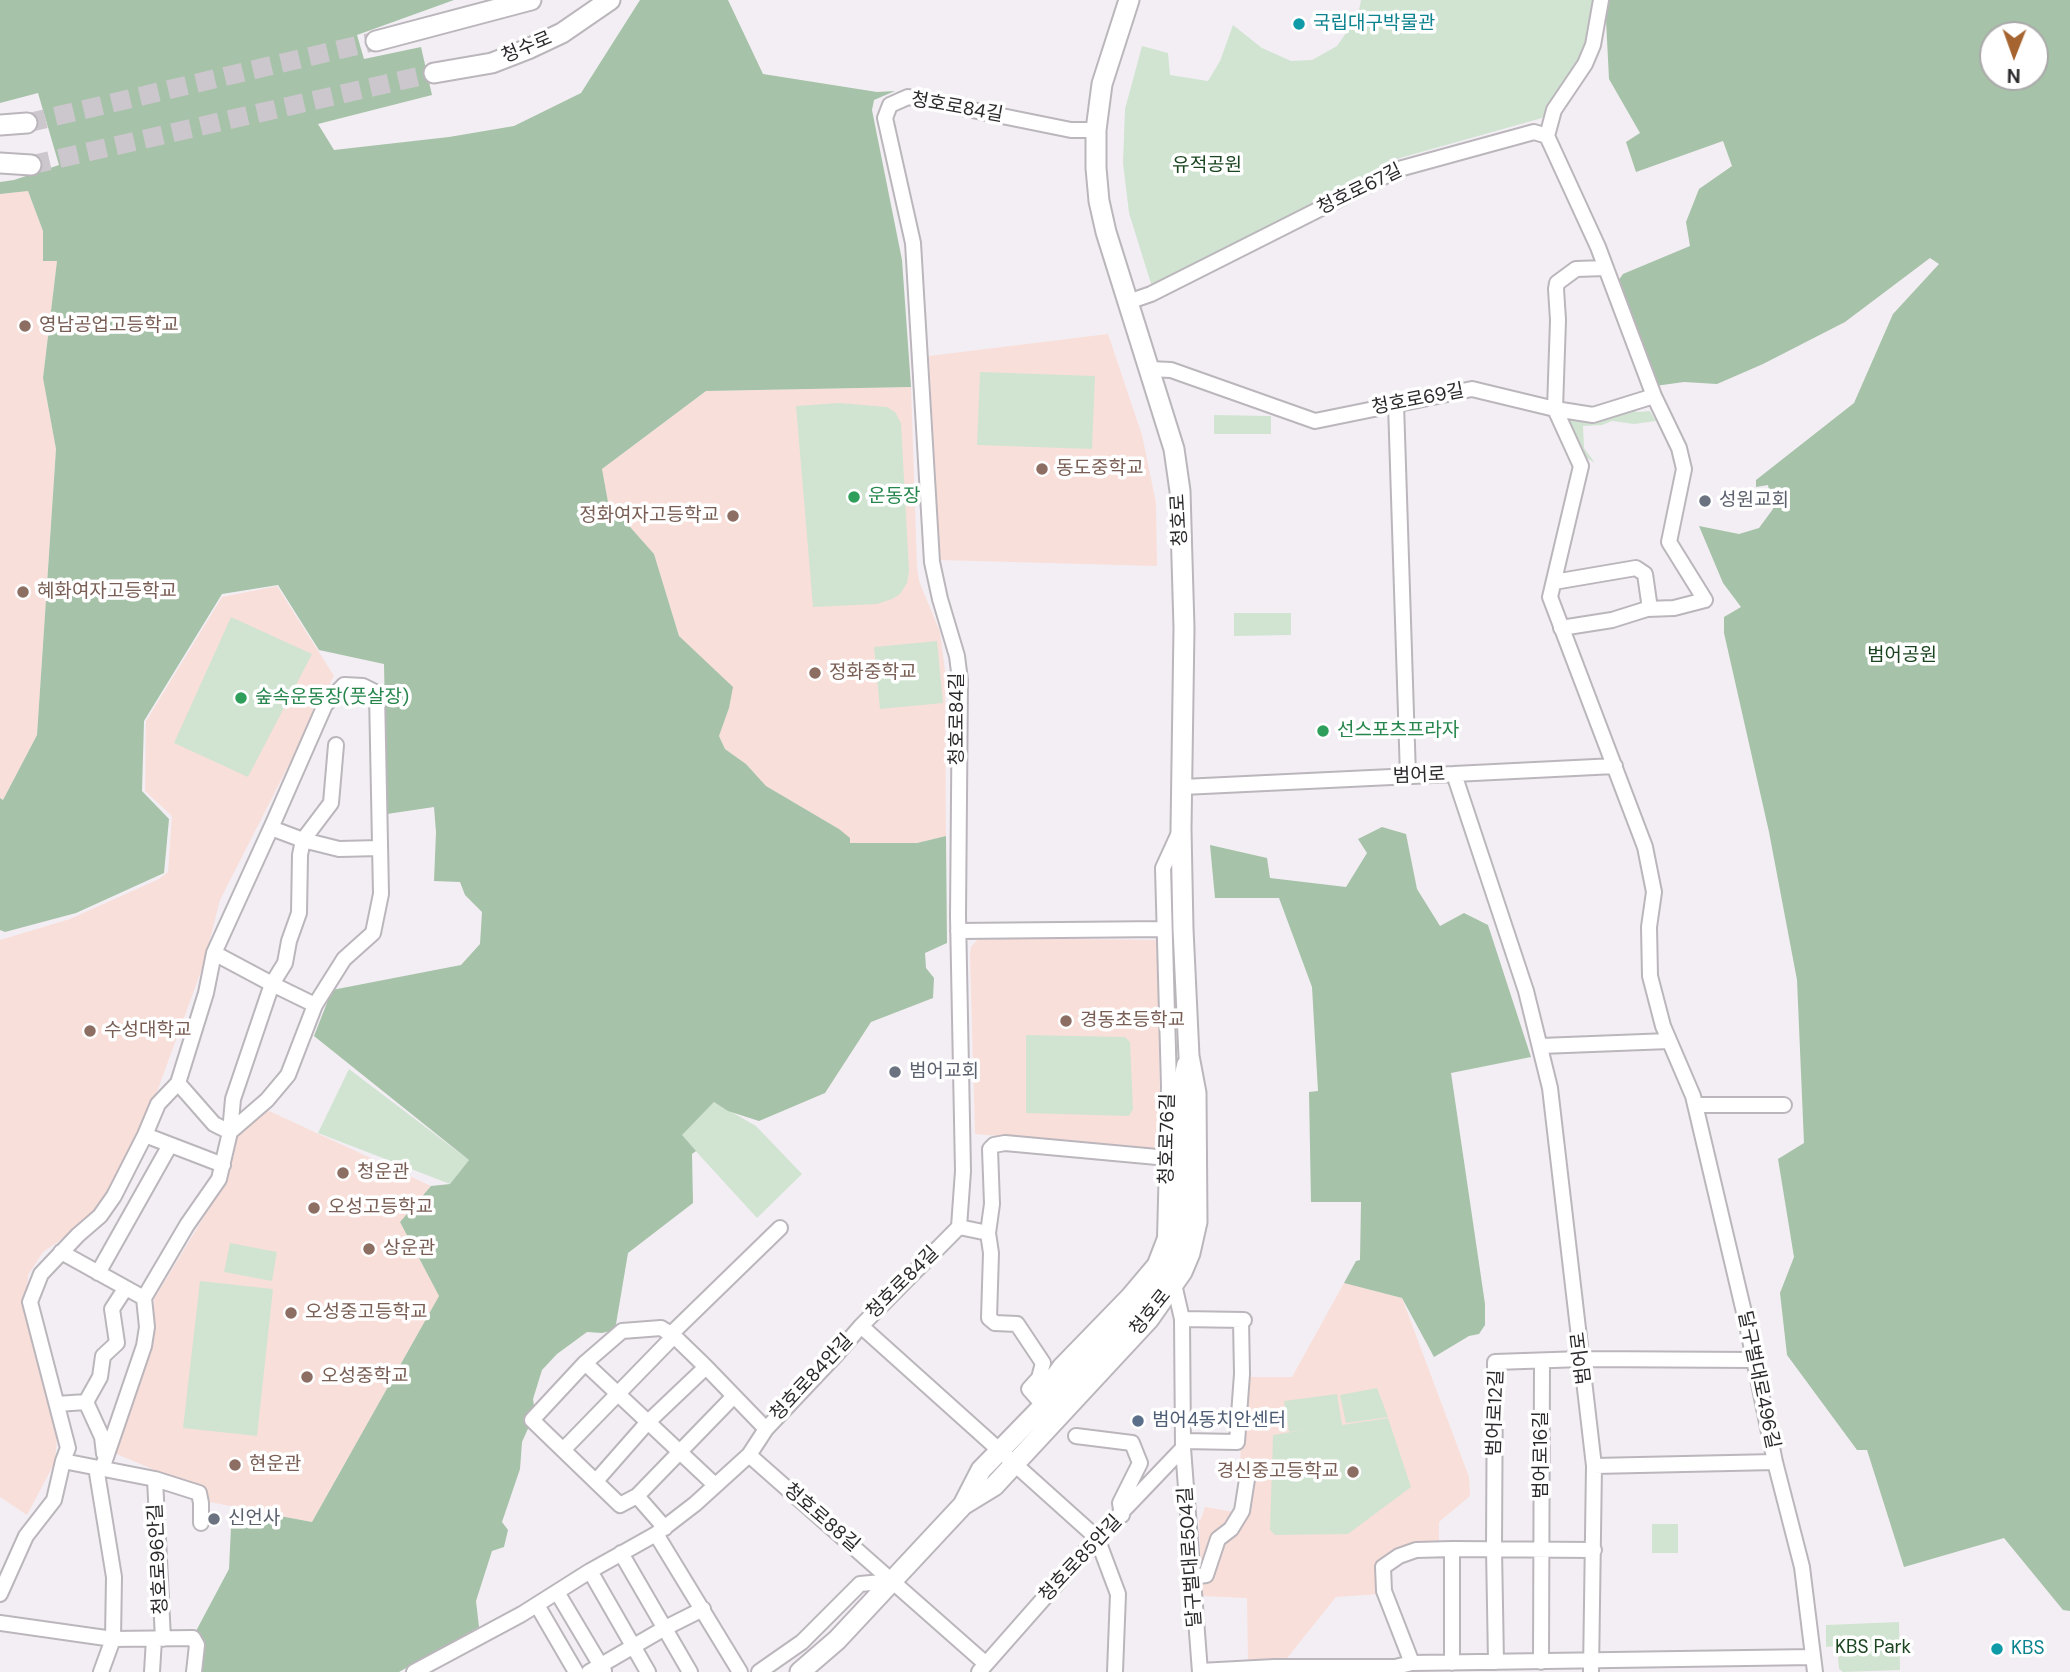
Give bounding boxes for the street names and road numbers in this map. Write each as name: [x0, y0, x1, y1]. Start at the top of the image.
street label: 청수로: [498, 27, 556, 69]
street label: 청호로84길: [909, 89, 1005, 127]
street label: 청호로67길: [1314, 160, 1406, 220]
street label: 청호로69길: [1370, 380, 1466, 420]
street label: 청호로: [1167, 493, 1193, 547]
street label: 청호로84길: [947, 672, 969, 766]
street label: 범어로: [1392, 764, 1446, 788]
street label: 청호로76길: [1156, 1093, 1180, 1185]
street label: 청호로84길: [862, 1242, 944, 1324]
street label: 청호로: [1126, 1285, 1176, 1341]
street label: 달구벌대로496길: [1732, 1309, 1784, 1451]
street label: 청호로84안길: [766, 1330, 858, 1426]
street label: 범어로: [1567, 1331, 1597, 1385]
street label: 범어로12길: [1483, 1369, 1509, 1457]
street label: 범어로16길: [1531, 1411, 1553, 1499]
street label: 청호로88길: [778, 1479, 864, 1557]
street label: 달구벌대로504길: [1175, 1486, 1207, 1628]
street label: 청호로96안길: [145, 1503, 173, 1615]
street label: 청호로85안길: [1035, 1511, 1127, 1607]

